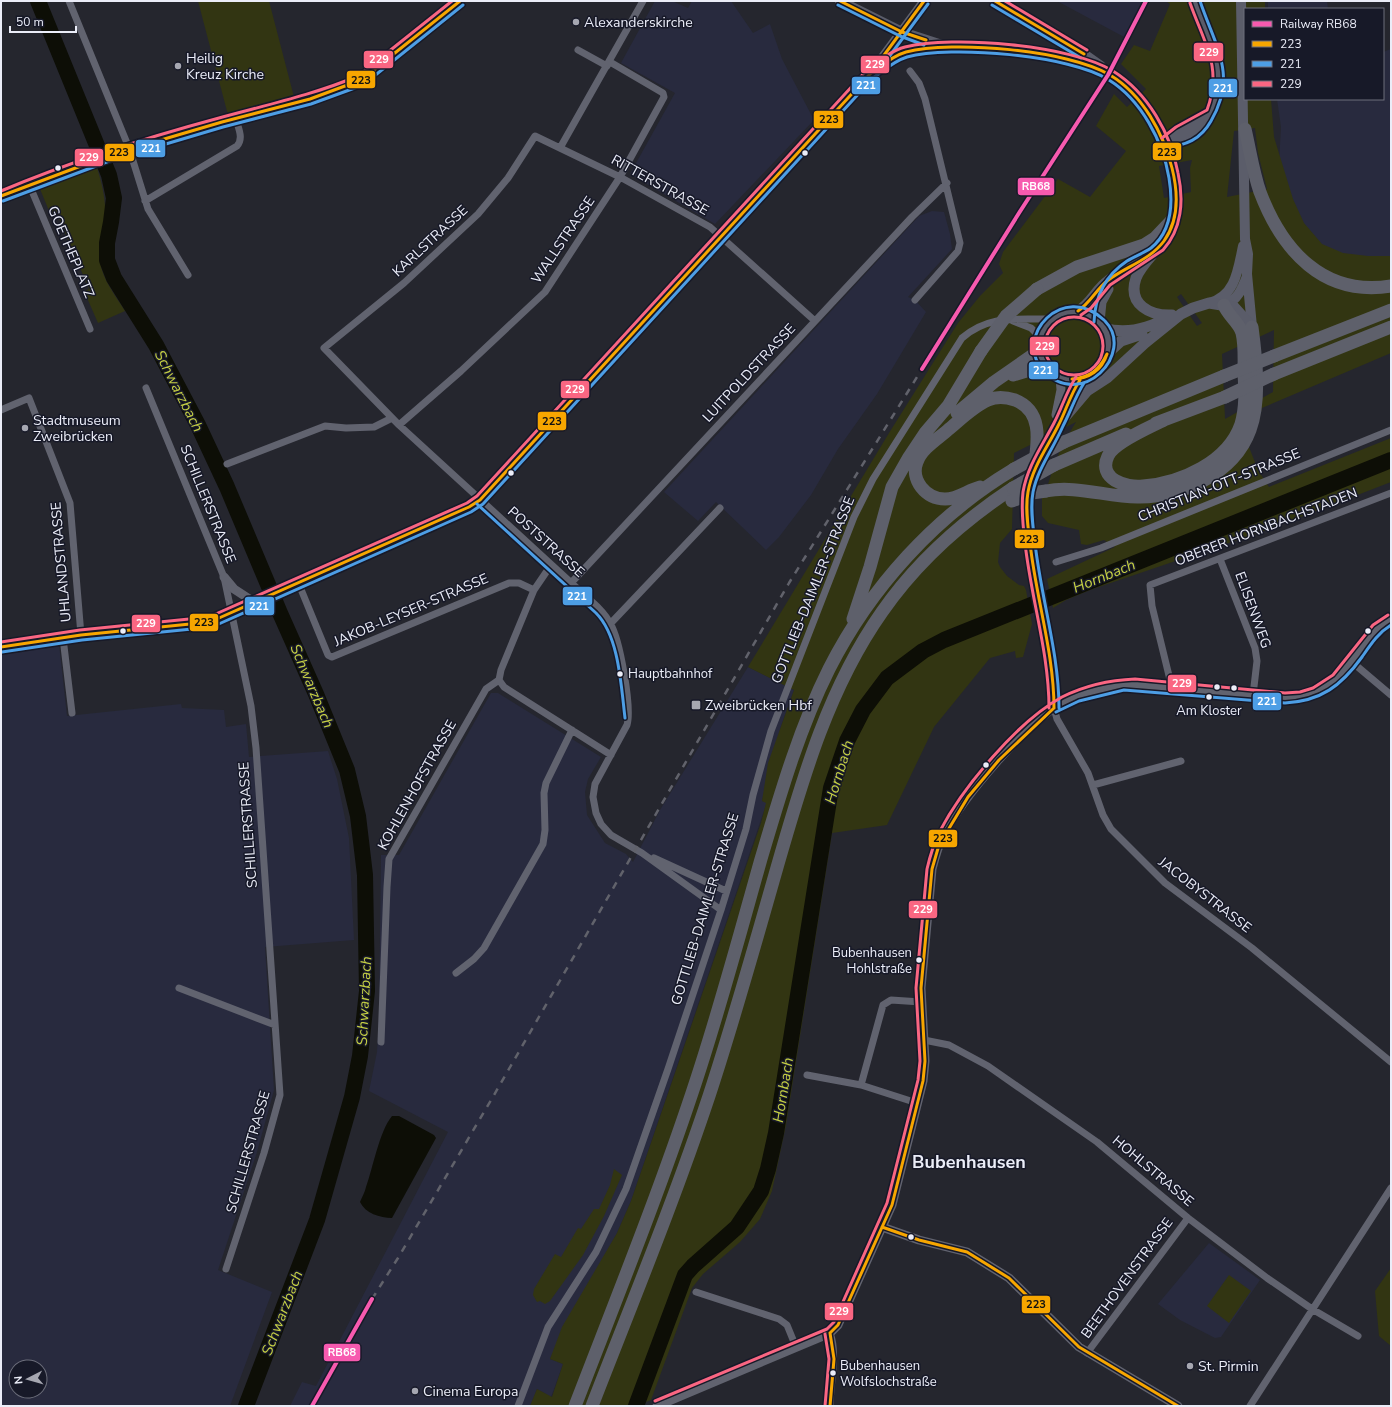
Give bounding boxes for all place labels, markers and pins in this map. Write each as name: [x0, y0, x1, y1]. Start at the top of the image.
place label: Alexanderskirche: [584, 13, 693, 32]
marker: Alexanderskirche: [571, 17, 581, 27]
place label: Heilig Kreuz Kirche: [186, 49, 264, 84]
marker: Heilig Kreuz Kirche: [173, 61, 183, 71]
unlabelled marker: [800, 148, 810, 158]
unlabelled marker: [53, 163, 63, 173]
place label: Stadtmuseum Zweibrücken: [33, 411, 121, 446]
marker: Stadtmuseum Zweibrücken: [20, 423, 30, 433]
unlabelled marker: [506, 468, 516, 478]
unlabelled marker: [118, 626, 128, 636]
unlabelled marker: [1363, 626, 1373, 636]
place label: Hauptbahnhof: [628, 665, 713, 683]
marker: Hauptbahnhof: [615, 669, 625, 679]
unlabelled marker: [1212, 682, 1222, 692]
unlabelled marker: [1229, 683, 1239, 693]
marker: Am Kloster: [1204, 692, 1214, 702]
place label: Zweibrücken Hbf: [705, 696, 812, 715]
marker: Zweibrücken Hbf: [690, 699, 702, 711]
place label: Am Kloster: [1176, 702, 1242, 720]
unlabelled marker: [981, 760, 991, 770]
place label: Bubenhausen Hohlstraße: [832, 944, 912, 978]
marker: Bubenhausen Hohlstraße: [914, 955, 924, 965]
unlabelled marker: [906, 1232, 916, 1242]
place label: Bubenhausen Wolfslochstraße: [840, 1357, 937, 1391]
place label: St. Pirmin: [1198, 1357, 1259, 1376]
marker: St. Pirmin: [1185, 1361, 1195, 1371]
marker: Bubenhausen Wolfslochstraße: [828, 1368, 838, 1378]
place label: Cinema Europa: [423, 1382, 518, 1401]
marker: Cinema Europa: [410, 1386, 420, 1396]

